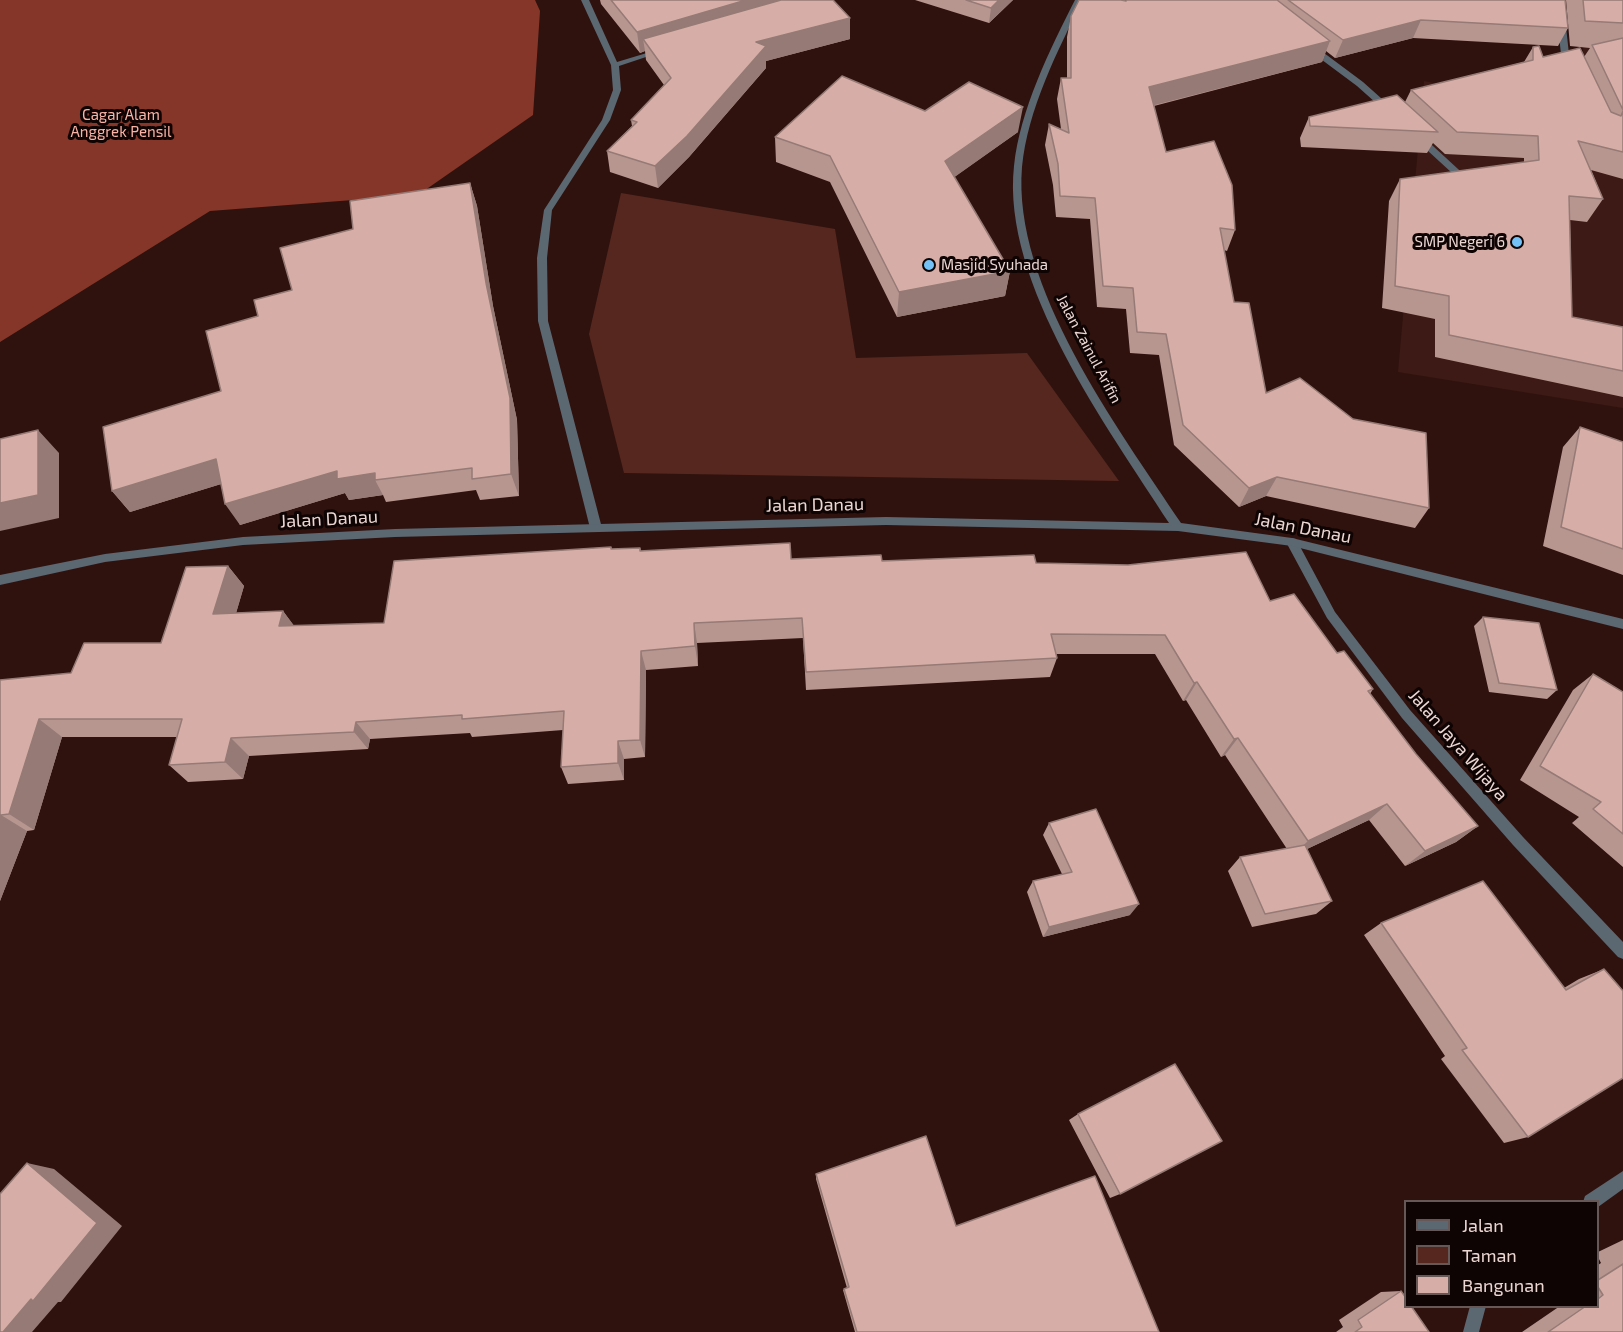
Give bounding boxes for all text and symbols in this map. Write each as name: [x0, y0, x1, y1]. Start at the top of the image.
park label: Cagar Alam Anggrek Pensil: [71, 106, 171, 141]
place label: SMP Negeri 6: [1415, 233, 1505, 251]
marker: SMP Negeri 6: [1510, 235, 1524, 249]
place label: Masjid Syuhada: [941, 256, 1048, 274]
marker: Masjid Syuhada: [922, 258, 936, 272]
street label: Jalan Zainul Arifin: [1053, 292, 1125, 406]
street label: Jalan Danau: [766, 493, 864, 517]
street label: Jalan Danau: [279, 506, 379, 532]
street label: Jalan Danau: [1253, 508, 1353, 548]
street label: Jalan Jaya Wijaya: [1404, 685, 1512, 805]
legend: [1404, 1200, 1599, 1308]
text: Jalan: [1462, 1214, 1504, 1236]
text: Taman: [1462, 1244, 1517, 1266]
text: Bangunan: [1462, 1274, 1545, 1296]

